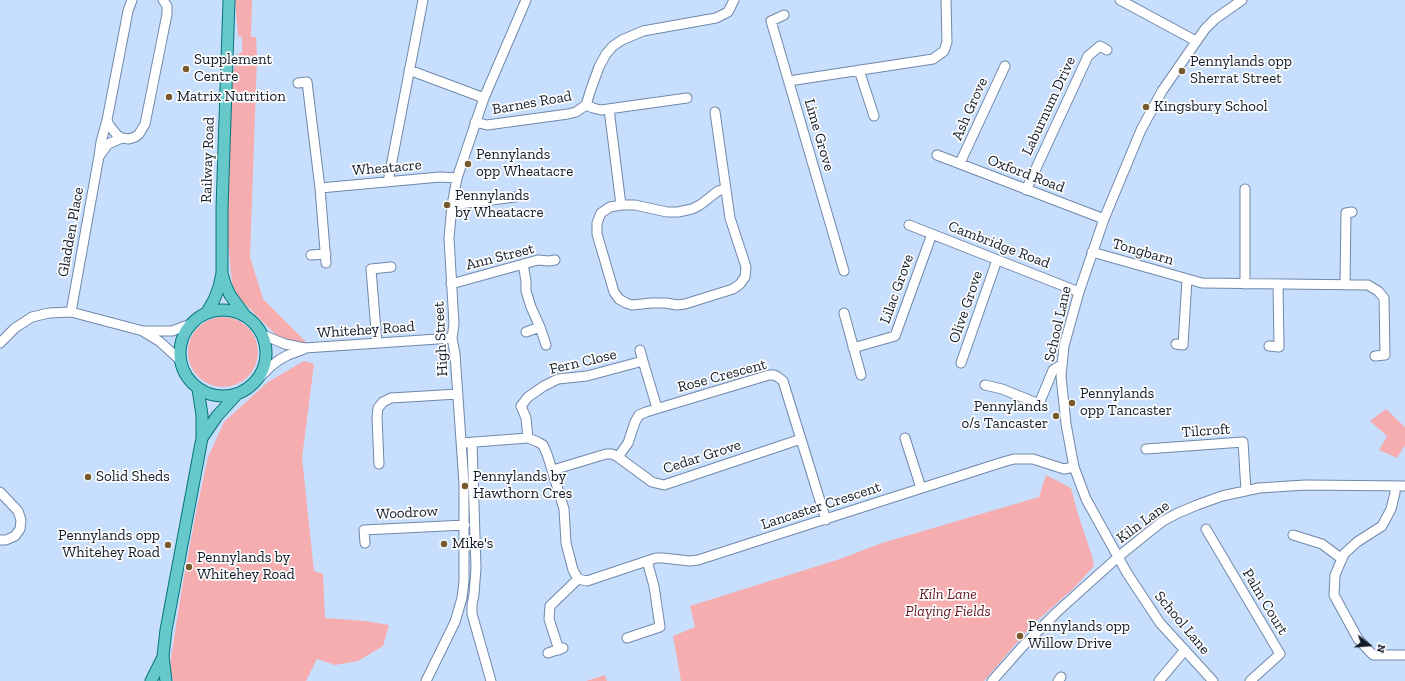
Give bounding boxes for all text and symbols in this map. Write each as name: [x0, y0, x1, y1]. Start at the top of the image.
place label: Supplement Centre: [194, 51, 272, 86]
place label: Pennylands opp Sherrat Street: [1190, 53, 1292, 88]
street label: Laburnum Drive: [1018, 54, 1080, 158]
marker: Supplement Centre: [181, 64, 191, 74]
marker: Pennylands opp Sherrat Street: [1177, 66, 1187, 76]
street label: Ash Grove: [948, 75, 992, 143]
street label: Barnes Road: [491, 87, 573, 119]
place label: Matrix Nutrition: [177, 88, 286, 106]
marker: Matrix Nutrition: [164, 92, 174, 102]
street label: Lime Grove: [800, 97, 838, 173]
place label: Kingsbury School: [1154, 98, 1268, 116]
marker: Kingsbury School: [1141, 102, 1151, 112]
street label: Railway Road: [198, 117, 218, 203]
place label: Pennylands opp Wheatacre: [476, 146, 573, 181]
street label: Oxford Road: [985, 151, 1067, 197]
street label: Wheatacre: [351, 156, 423, 180]
marker: Pennylands opp Wheatacre: [463, 159, 473, 169]
street label: Gladden Place: [54, 186, 88, 278]
place label: Pennylands by Wheatacre: [455, 187, 544, 222]
marker: Pennylands by Wheatacre: [442, 200, 452, 210]
street label: Cambridge Road: [946, 217, 1052, 273]
street label: Tongbarn: [1110, 235, 1176, 269]
street label: Ann Street: [464, 240, 536, 274]
street label: Lilac Grove: [876, 252, 918, 326]
street label: Olive Grove: [945, 269, 987, 345]
street label: School Lane: [1041, 284, 1075, 364]
street label: High Street: [430, 301, 452, 377]
street label: Whitehey Road: [317, 318, 415, 342]
street label: Fern Close: [548, 346, 618, 378]
street label: Rose Crescent: [675, 355, 769, 397]
place label: Pennylands opp Tancaster: [1080, 385, 1172, 420]
place label: Pennylands o/s Tancaster: [961, 398, 1048, 433]
marker: Pennylands opp Tancaster: [1067, 398, 1077, 408]
marker: Pennylands o/s Tancaster: [1051, 411, 1061, 421]
street label: Tilcroft: [1181, 420, 1231, 442]
street label: Cedar Grove: [661, 436, 743, 478]
place label: Solid Sheds: [96, 468, 170, 486]
place label: Pennylands by Hawthorn Cres: [473, 468, 572, 503]
marker: Solid Sheds: [83, 472, 93, 482]
street label: Lancaster Crescent: [759, 478, 883, 534]
marker: Pennylands by Hawthorn Cres: [460, 481, 470, 491]
street label: Kiln Lane: [1113, 497, 1173, 547]
street label: Woodrow: [375, 502, 439, 524]
place label: Pennylands opp Whitehey Road: [58, 527, 160, 562]
place label: Mike's: [452, 535, 493, 553]
marker: Mike's: [439, 539, 449, 549]
marker: Pennylands opp Whitehey Road: [163, 540, 173, 550]
place label: Pennylands by Whitehey Road: [197, 549, 295, 584]
marker: Pennylands by Whitehey Road: [184, 562, 194, 572]
street label: Palm Court: [1238, 566, 1292, 638]
park label: Kiln Lane Playing Fields: [905, 586, 991, 621]
street label: School Lane: [1150, 588, 1214, 658]
place label: Pennylands opp Willow Drive: [1028, 618, 1130, 653]
north arrow: [1349, 625, 1389, 665]
marker: Pennylands opp Willow Drive: [1015, 631, 1025, 641]
text: N: [1374, 643, 1388, 655]

